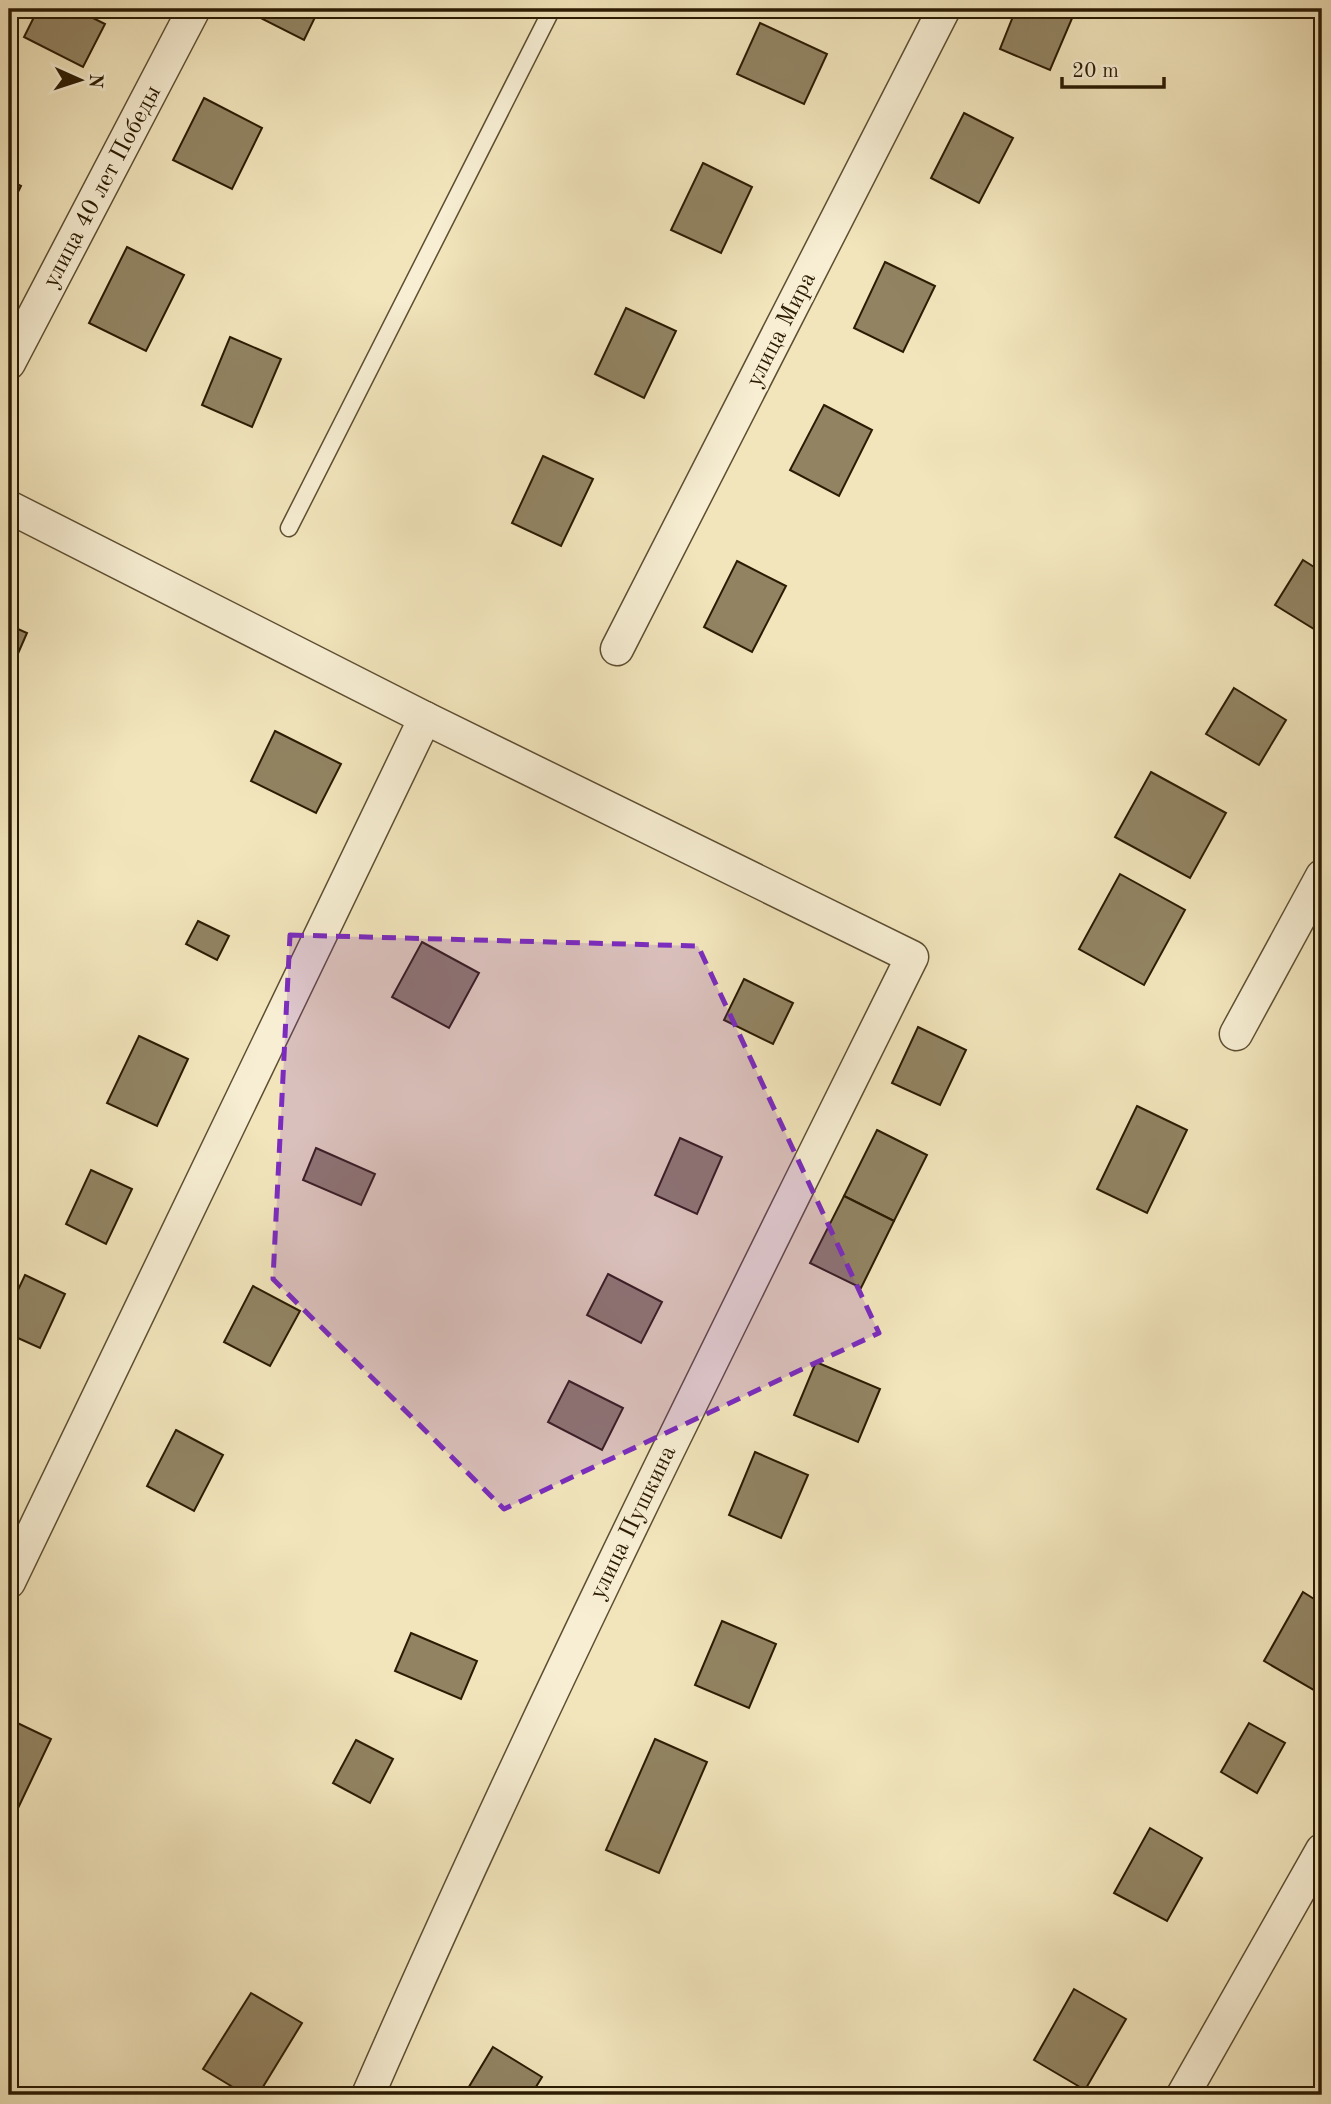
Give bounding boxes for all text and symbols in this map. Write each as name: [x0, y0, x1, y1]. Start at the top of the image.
north arrow: [46, 46, 116, 116]
scale bar: [1062, 46, 1163, 90]
text: 20 m: [1072, 61, 1119, 82]
text: N: [85, 73, 104, 89]
street label: улица 40 лет Победы: [39, 82, 166, 292]
street label: улица Мира: [743, 268, 821, 391]
street label: улица Пушкина: [586, 1442, 681, 1604]

